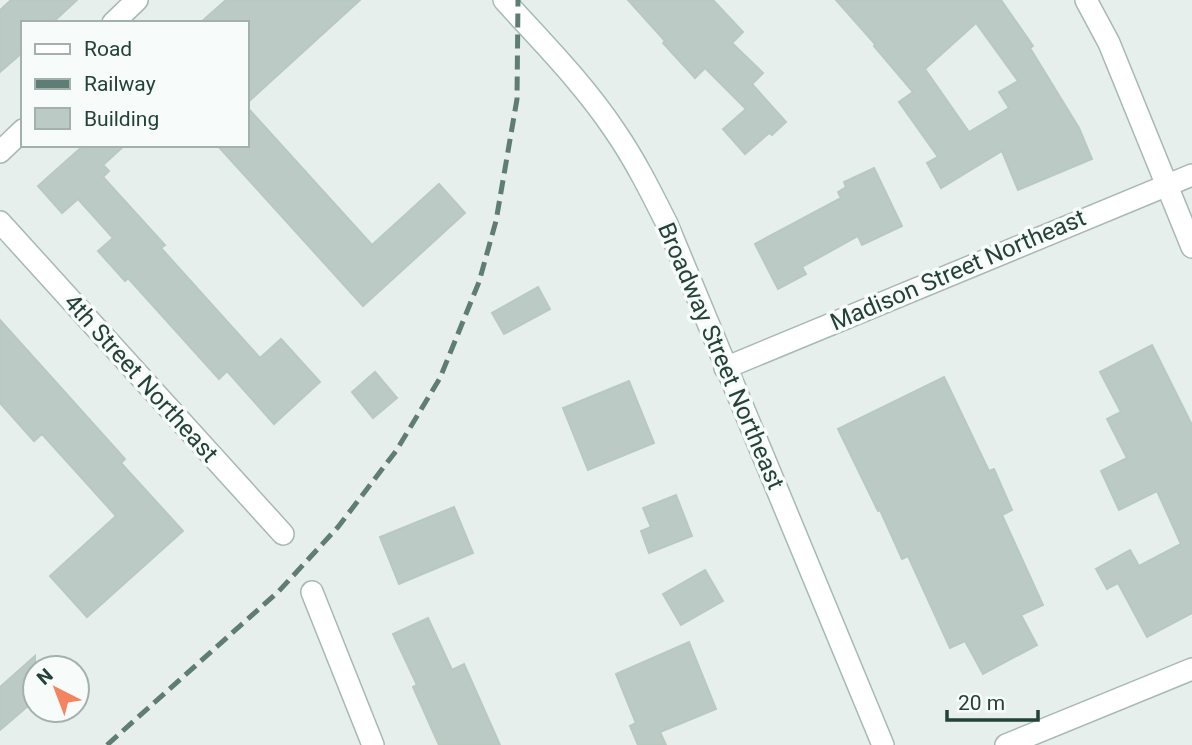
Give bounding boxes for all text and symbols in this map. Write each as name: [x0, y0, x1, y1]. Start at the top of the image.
legend: [21, 21, 248, 147]
text: Road: [84, 37, 132, 61]
text: Railway: [84, 72, 156, 96]
text: Building: [84, 107, 159, 131]
street label: Madison Street Northeast: [826, 203, 1090, 337]
street label: Broadway Street Northeast: [652, 218, 790, 494]
street label: 4th Street Northeast: [58, 288, 224, 468]
north arrow: [21, 654, 91, 724]
text: N: [32, 664, 58, 690]
scale bar: [947, 678, 1038, 722]
text: 20 m: [958, 691, 1005, 715]

